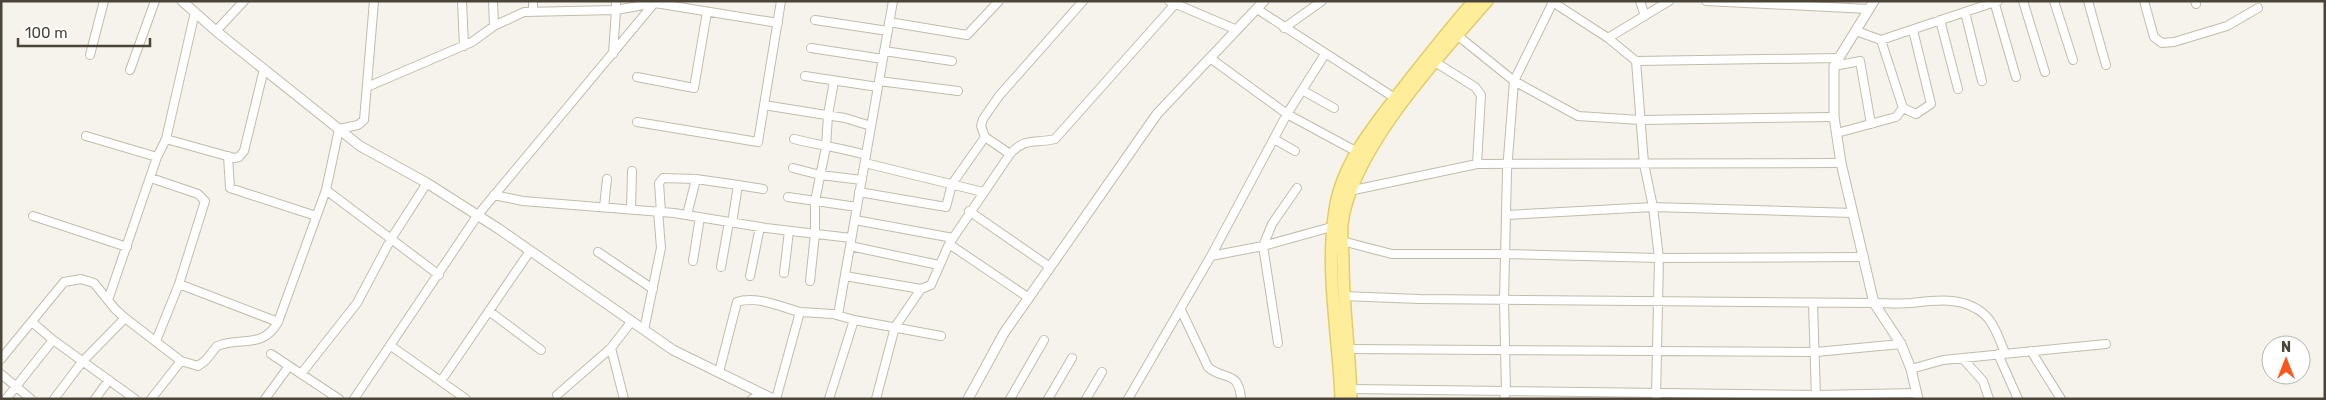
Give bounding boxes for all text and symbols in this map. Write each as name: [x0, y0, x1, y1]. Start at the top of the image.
scale bar: [18, 15, 150, 47]
text: 100 m: [25, 24, 67, 42]
north arrow: [2261, 335, 2311, 385]
text: N: [2281, 339, 2291, 356]

